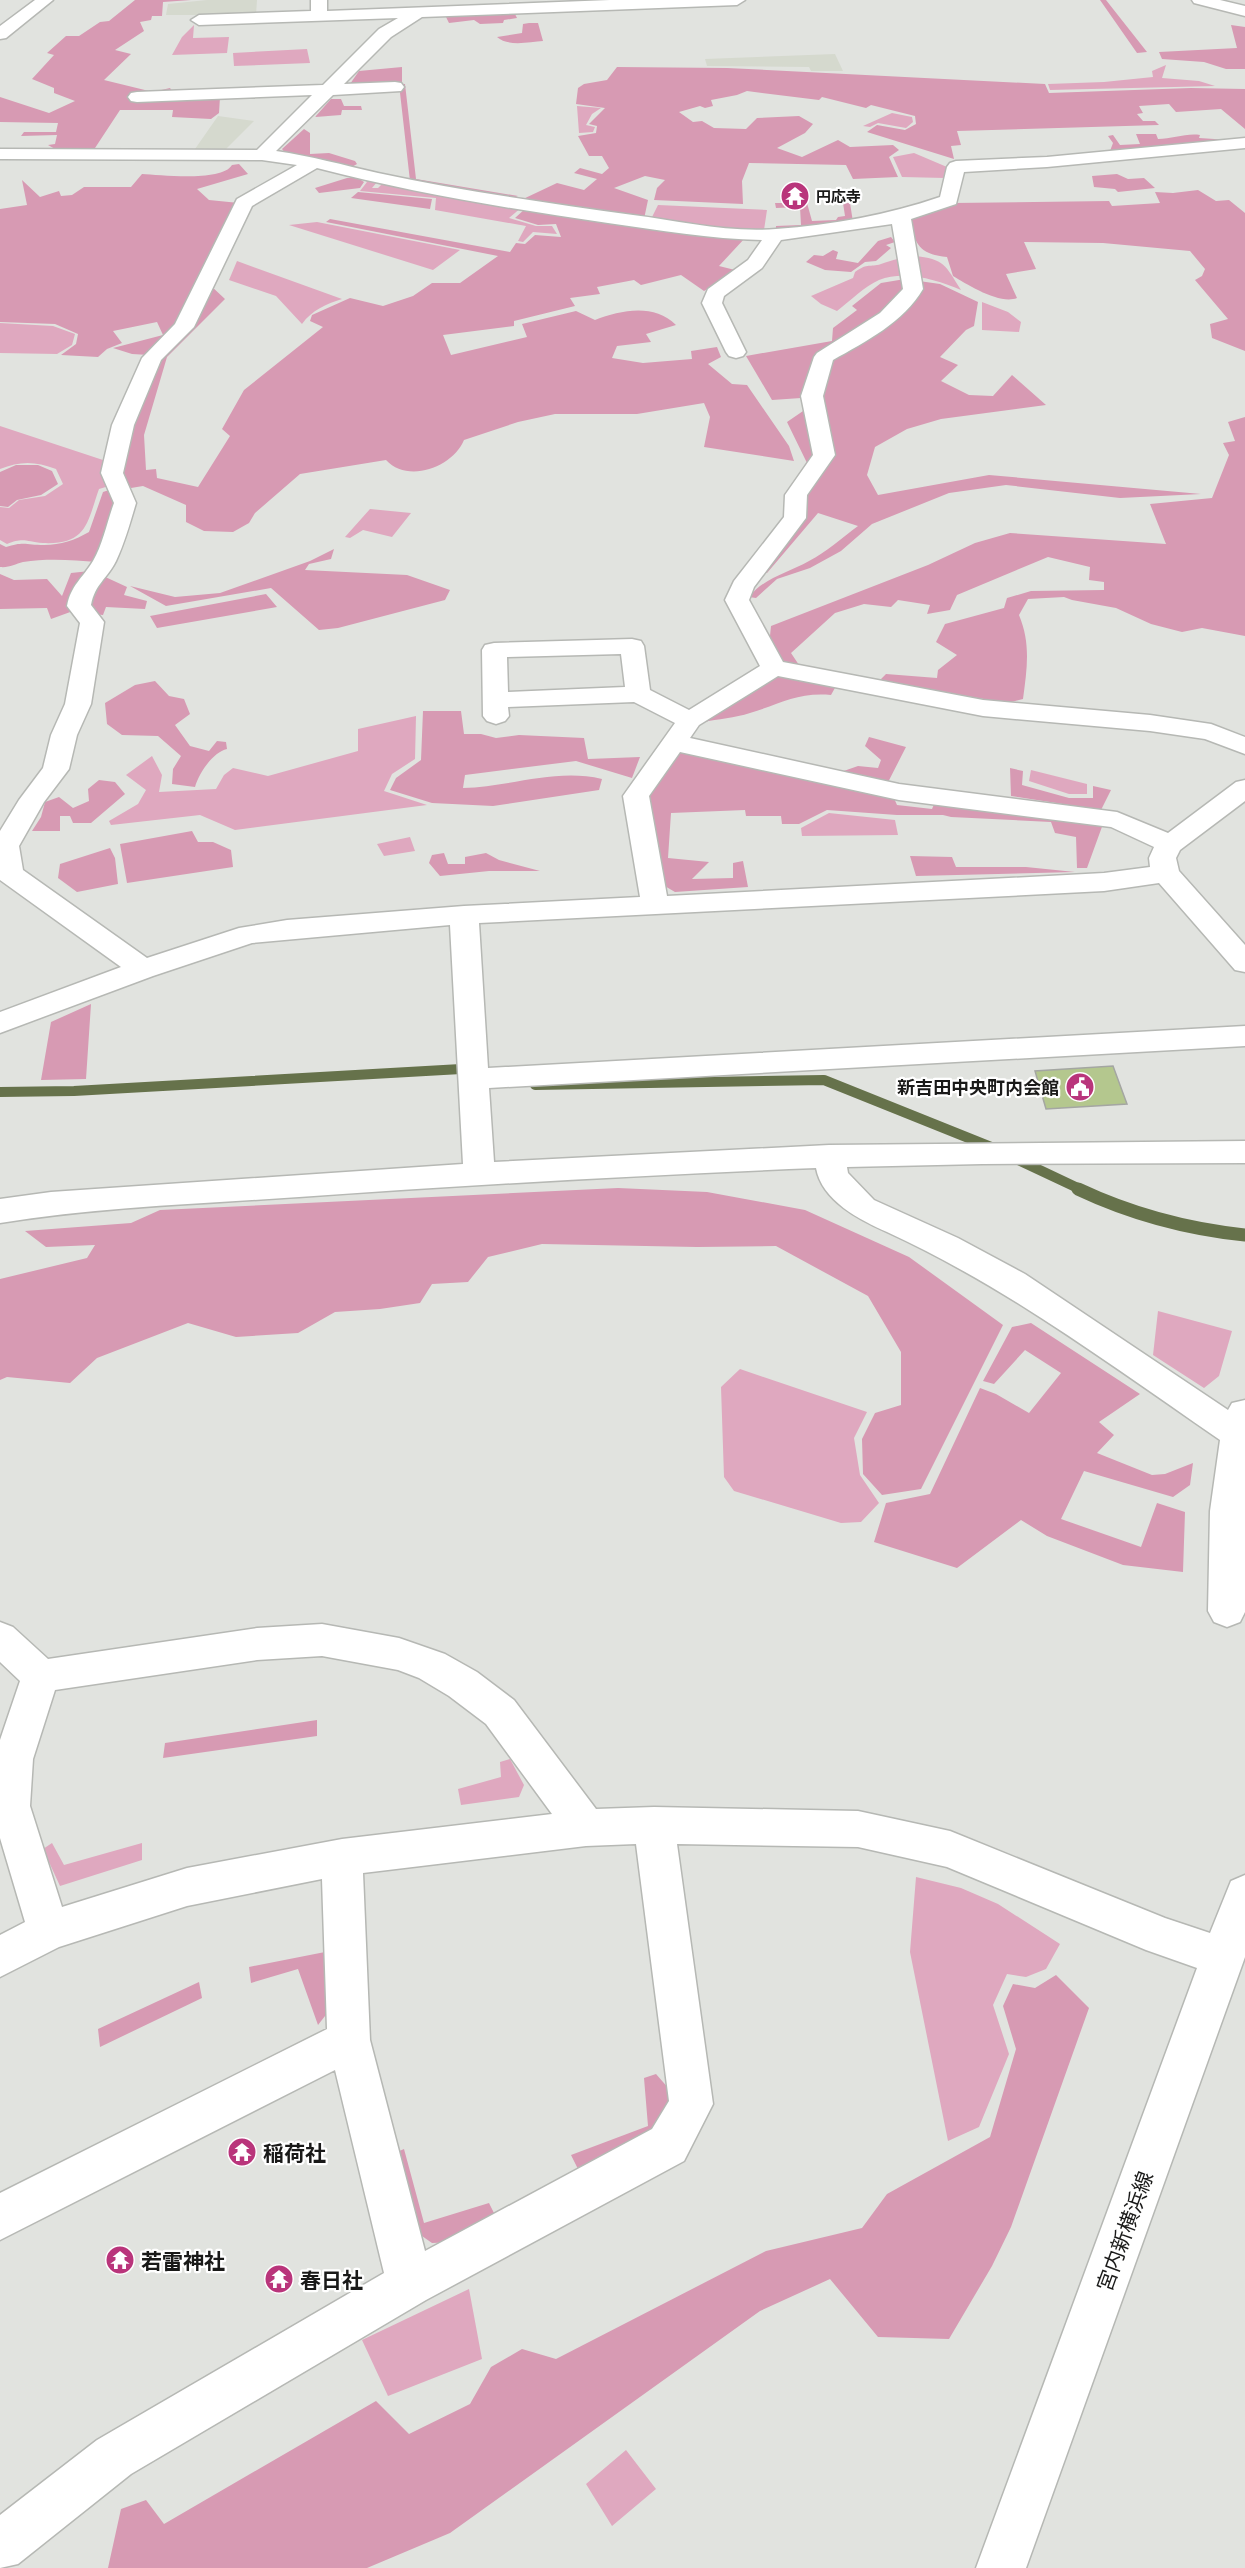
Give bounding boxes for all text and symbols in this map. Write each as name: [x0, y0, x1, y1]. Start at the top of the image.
temple icon: 円応寺: [779, 180, 811, 212]
place label: 円応寺: [816, 187, 861, 205]
public building icon: 新吉田中央町内会館: [1064, 1071, 1096, 1103]
place label: 新吉田中央町内会館: [897, 1076, 1059, 1098]
temple icon: 稲荷社: [226, 2136, 258, 2168]
place label: 稲荷社: [263, 2140, 326, 2165]
street label: 宮内新横浜線: [1091, 2168, 1157, 2294]
temple icon: 若雷神社: [104, 2244, 136, 2276]
place label: 若雷神社: [141, 2248, 225, 2273]
temple icon: 春日社: [263, 2263, 295, 2295]
place label: 春日社: [300, 2267, 363, 2292]

